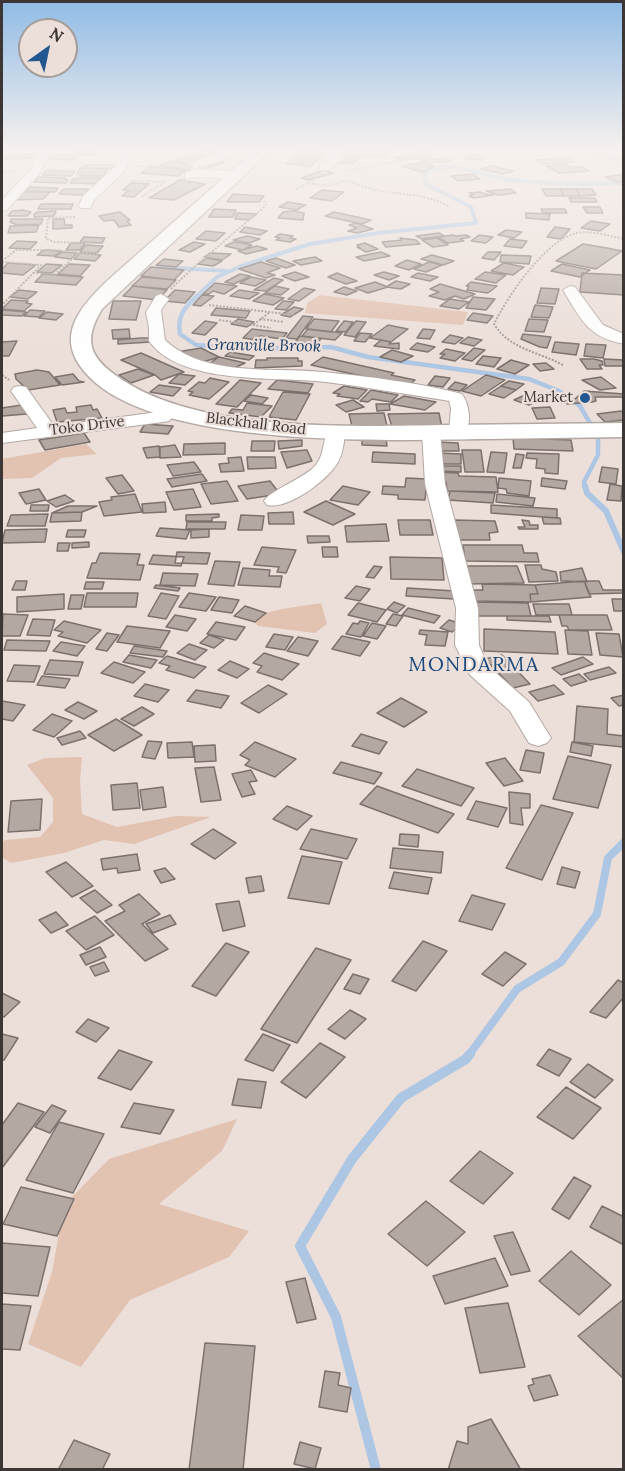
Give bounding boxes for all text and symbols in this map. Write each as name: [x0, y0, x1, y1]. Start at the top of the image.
north arrow: [18, 18, 78, 78]
text: N: [46, 23, 67, 46]
water label: Granville Brook: [207, 335, 321, 357]
place label: Market: [523, 389, 573, 407]
marker: Market: [578, 391, 592, 405]
street label: Blackhall Road: [205, 409, 307, 439]
street label: Toko Drive: [48, 412, 126, 440]
district label: MONDARMA: [408, 653, 540, 677]

